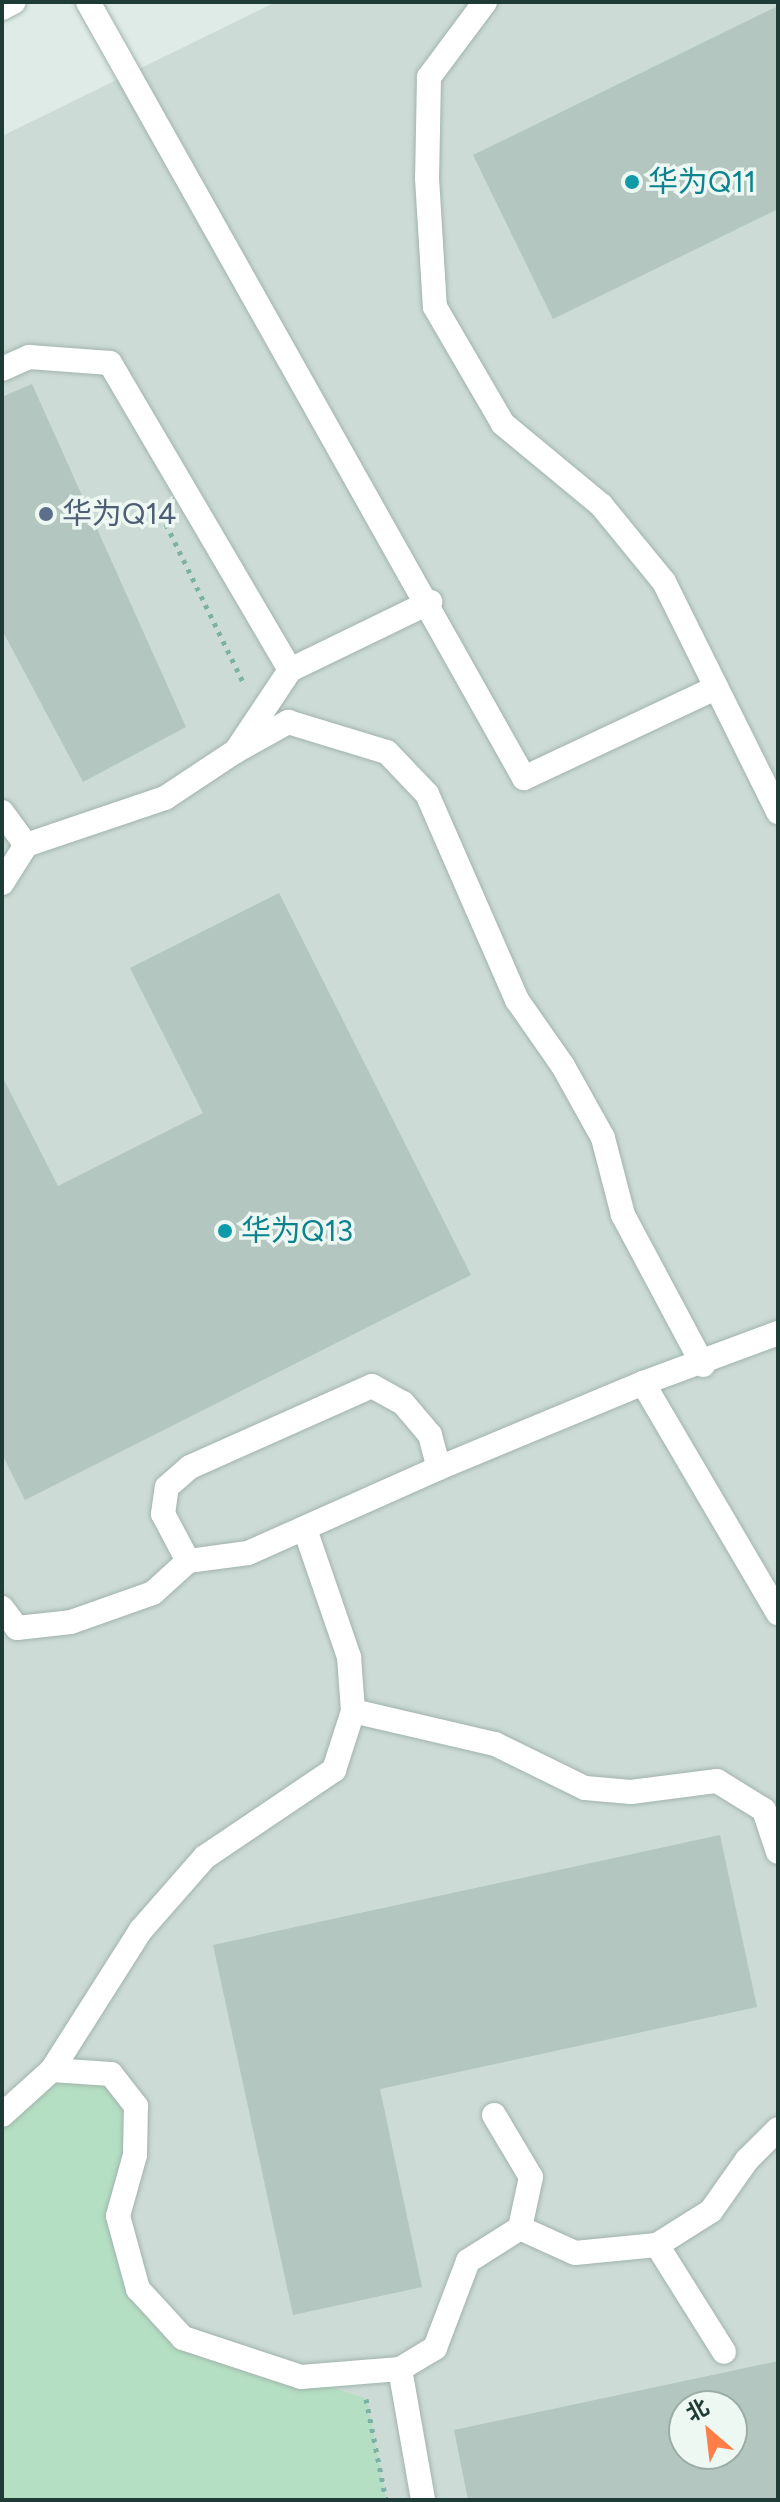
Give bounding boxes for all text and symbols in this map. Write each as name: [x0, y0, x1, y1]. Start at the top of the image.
place label: 华为Q11: [648, 164, 756, 200]
marker: 华为Q11: [623, 173, 641, 191]
place label: 华为Q14: [62, 496, 176, 532]
marker: 华为Q14: [37, 505, 55, 523]
place label: 华为Q13: [241, 1213, 353, 1249]
marker: 华为Q13: [216, 1222, 234, 1240]
north arrow: [668, 2390, 748, 2470]
text: 北: [681, 2393, 713, 2427]

